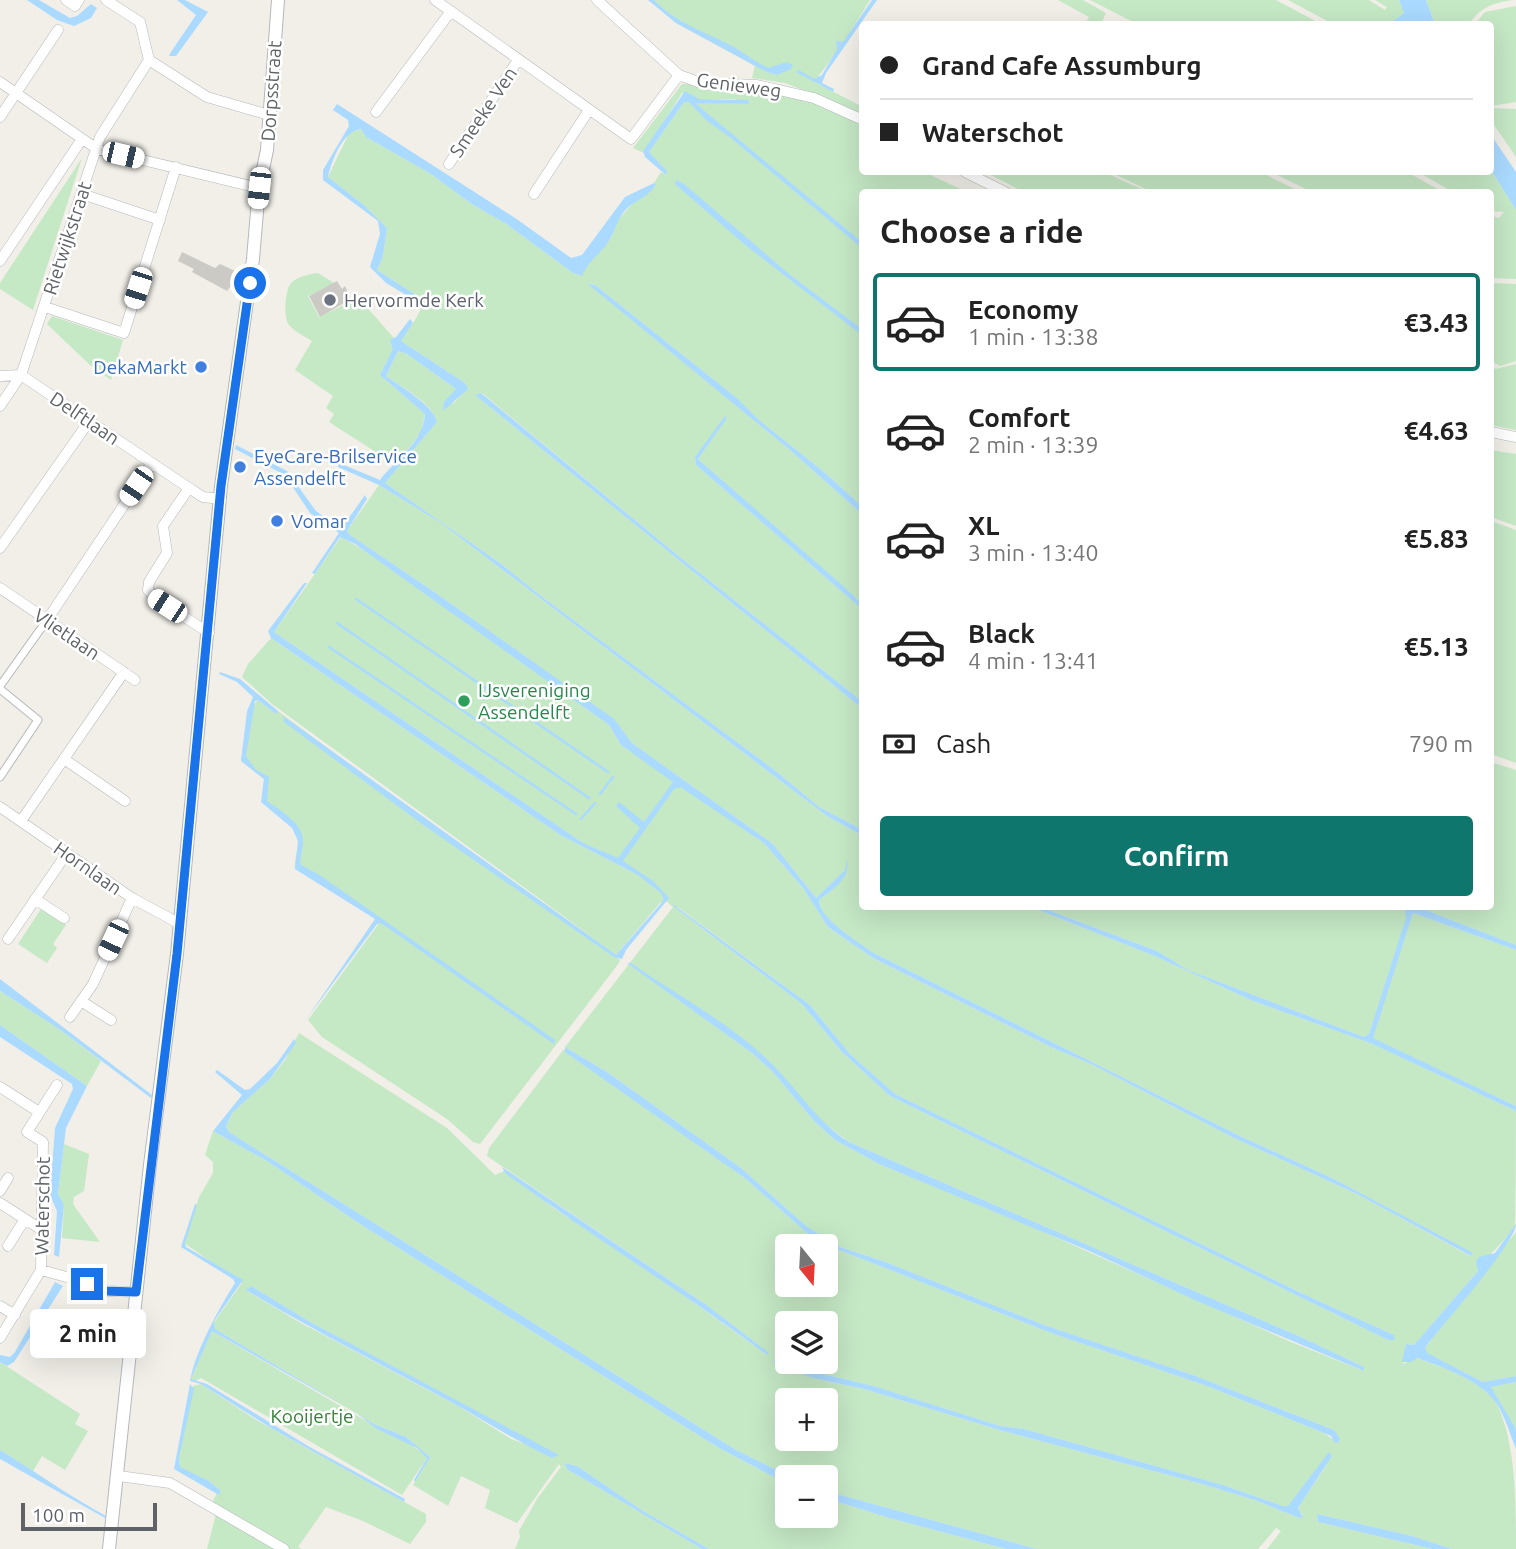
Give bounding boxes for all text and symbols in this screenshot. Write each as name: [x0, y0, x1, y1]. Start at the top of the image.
street label: Dorpsstraat: [257, 39, 286, 142]
text: Grand Cafe Assumburg: [922, 51, 1201, 80]
street label: Smeeke Ven: [445, 63, 521, 161]
street label: Genieweg: [695, 68, 783, 102]
text: Waterschot: [922, 118, 1064, 147]
car: [101, 140, 146, 170]
car: [247, 166, 272, 210]
street label: Rietwijkstraat: [38, 178, 96, 297]
text: Choose a ride: [880, 213, 1083, 249]
car: [122, 265, 155, 311]
route start: [234, 267, 266, 299]
place label: Hervormde Kerk: [344, 289, 484, 311]
icon: car: [884, 291, 947, 354]
marker: Hervormde Kerk: [322, 292, 338, 308]
text: Economy: [968, 295, 1078, 324]
text: €3.43: [1404, 308, 1469, 337]
text: 1 min · 13:38: [968, 324, 1099, 349]
place label: DekaMarkt: [93, 356, 188, 378]
marker: DekaMarkt: [193, 359, 209, 375]
street label: Delftlaan: [46, 387, 124, 449]
icon: car: [884, 399, 947, 462]
text: Comfort: [968, 403, 1071, 432]
text: €4.63: [1404, 416, 1469, 445]
text: 2 min · 13:39: [968, 432, 1099, 457]
place label: EyeCare-Brilservice Assendelft: [254, 445, 417, 489]
marker: EyeCare-Brilservice Assendelft: [232, 459, 248, 475]
car: [116, 463, 157, 509]
icon: car: [884, 507, 947, 570]
place label: Vomar: [291, 510, 347, 532]
text: XL: [968, 511, 999, 540]
marker: Vomar: [269, 513, 285, 529]
text: €5.83: [1404, 524, 1469, 553]
text: 3 min · 13:40: [968, 540, 1099, 565]
car: [144, 586, 191, 626]
street label: Vlietlaan: [30, 604, 104, 664]
icon: car: [884, 615, 947, 678]
text: Black: [968, 619, 1035, 648]
text: €5.13: [1404, 632, 1469, 661]
text: 4 min · 13:41: [968, 648, 1099, 673]
place label: IJsvereniging Assendelft: [478, 679, 591, 723]
marker: IJsvereniging Assendelft: [456, 693, 472, 709]
icon: cash: [880, 725, 918, 763]
text: Cash: [936, 729, 991, 758]
text: 790 m: [1409, 731, 1473, 756]
button: Confirm: [880, 816, 1473, 896]
street label: Hornlaan: [50, 837, 126, 899]
car: [95, 917, 132, 963]
street label: Waterschot: [30, 1156, 54, 1255]
north arrow: [775, 1234, 838, 1297]
map controls: [775, 1234, 838, 1528]
route end: [71, 1268, 103, 1300]
callout: 2 min: [29, 1308, 145, 1358]
button: layers: [775, 1311, 838, 1374]
text: 2 min: [59, 1321, 117, 1346]
button: +: [775, 1388, 838, 1451]
park label: Kooijertje: [270, 1405, 354, 1427]
button: −: [775, 1465, 838, 1528]
scale bar: [21, 1500, 158, 1532]
text: 100 m: [32, 1504, 85, 1526]

